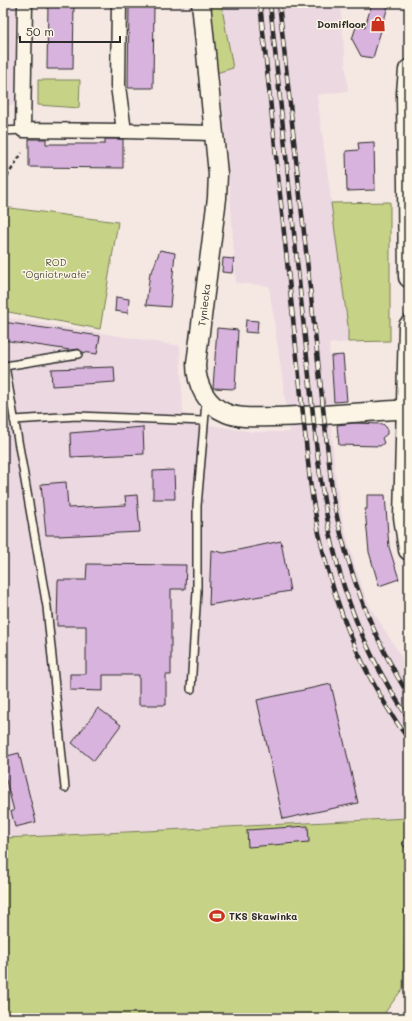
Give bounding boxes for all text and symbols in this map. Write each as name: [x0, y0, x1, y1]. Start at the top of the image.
shop icon: Domifloor: [369, 15, 387, 33]
place label: Domifloor: [317, 17, 366, 31]
scale bar: [20, 18, 120, 44]
text: 50 m: [26, 23, 54, 39]
park label: ROD "Ogniotrwałe": [22, 255, 90, 281]
street label: Tyniecka: [194, 283, 214, 327]
sports icon: TKS Skawinka: [208, 907, 226, 925]
place label: TKS Skawinka: [229, 909, 298, 923]

